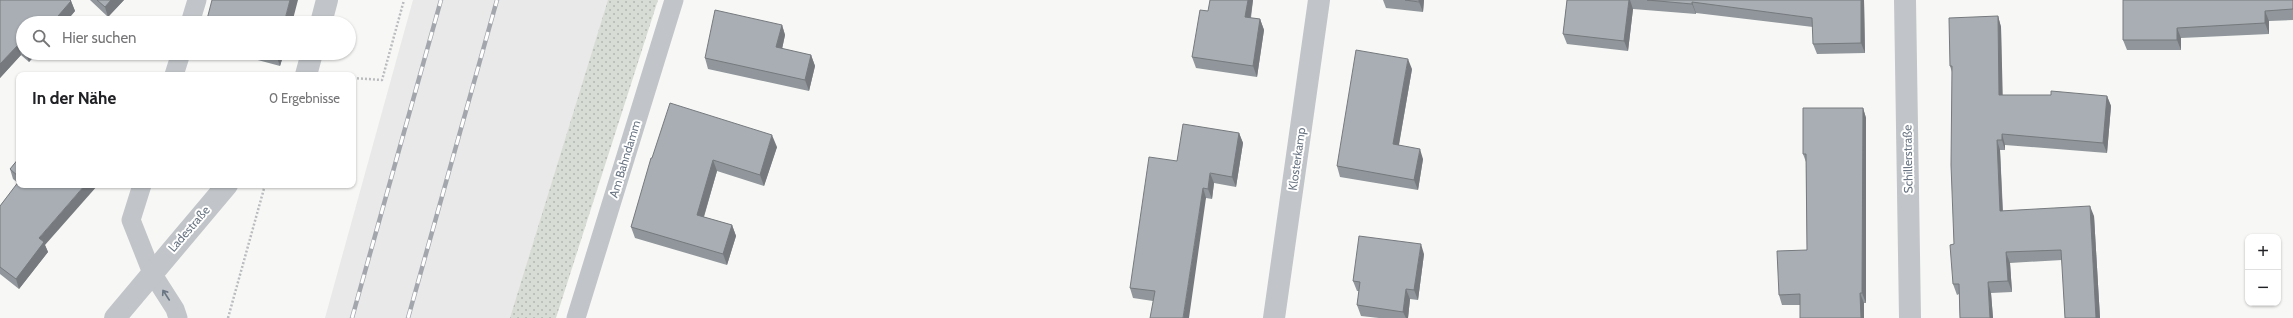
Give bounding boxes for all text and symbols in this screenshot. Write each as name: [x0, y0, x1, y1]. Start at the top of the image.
search box: [16, 16, 356, 60]
icon: search: [30, 27, 52, 49]
text: Hier suchen: [62, 29, 137, 47]
text: In der Nähe: [32, 88, 116, 108]
text: 0 Ergebnisse: [269, 90, 340, 106]
street label: Am Bahndamm: [606, 118, 643, 199]
street label: Schillerstraße: [1899, 125, 1916, 193]
street label: Klosterkamp: [1285, 126, 1308, 191]
street label: Ladestraße: [165, 203, 213, 255]
map controls: [2245, 234, 2281, 306]
button: +: [2245, 234, 2281, 270]
button: −: [2245, 270, 2281, 306]
one-way arrow: [162, 290, 170, 301]

